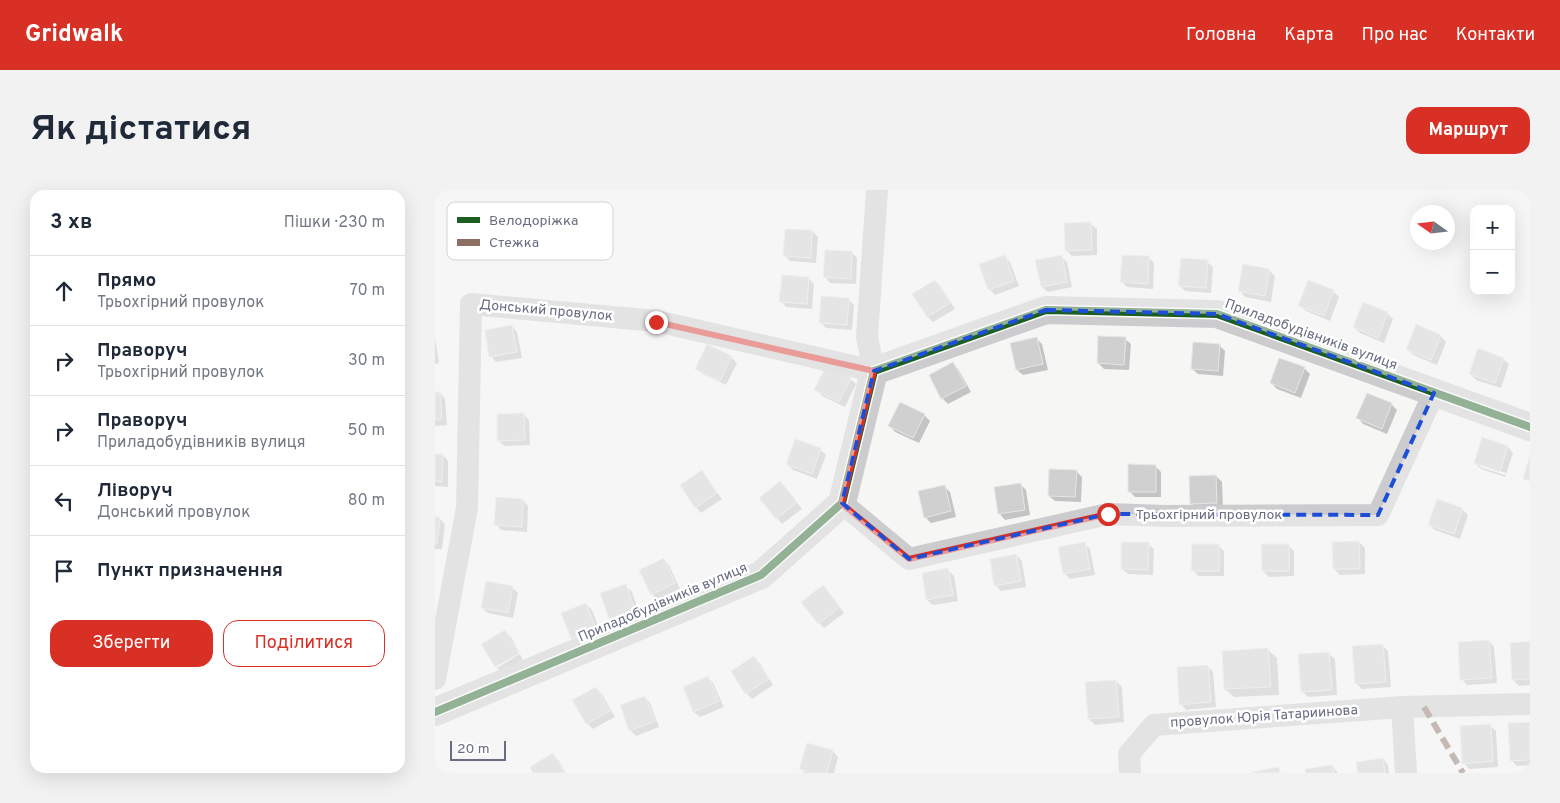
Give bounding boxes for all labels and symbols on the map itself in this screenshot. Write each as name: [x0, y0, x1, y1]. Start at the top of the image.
legend: [447, 202, 613, 260]
north arrow: [1410, 205, 1455, 250]
text: Велодоріжка: [489, 213, 578, 230]
text: Стежка: [489, 235, 539, 252]
street label: Приладобудівників вулиця: [1222, 296, 1400, 374]
street label: Донський провулок: [478, 297, 614, 325]
route end: [645, 311, 668, 334]
route start: [1097, 503, 1120, 526]
street label: Трьохгірний провулок: [1136, 507, 1282, 524]
street label: Приладобудівників вулиця: [576, 560, 750, 646]
street label: провулок Юрія Татариинова: [1170, 702, 1358, 732]
scale bar: [450, 738, 506, 761]

